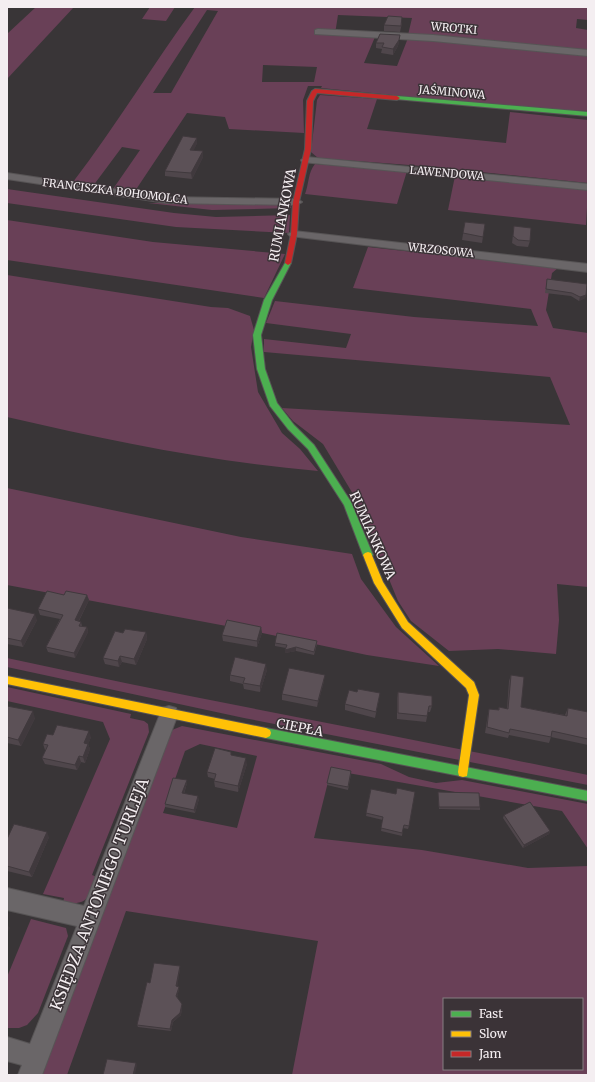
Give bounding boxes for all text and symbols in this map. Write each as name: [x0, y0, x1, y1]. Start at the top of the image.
street label: WROTKI: [429, 19, 478, 37]
street label: JAŚMINOWA: [417, 82, 486, 102]
street label: LAWENDOWA: [409, 163, 485, 183]
street label: RUMIANKOWA: [265, 166, 300, 263]
street label: FRANCISZKA BOHOMOLCA: [42, 175, 189, 207]
street label: WRZOSOWA: [406, 239, 475, 260]
street label: RUMIANKOWA: [346, 489, 400, 583]
street label: CIEPŁA: [275, 715, 326, 741]
street label: KSIĘDZA ANTONIEGO TURLEJA: [45, 774, 153, 1013]
legend: [443, 998, 583, 1070]
text: Fast: [479, 1006, 503, 1021]
text: Slow: [479, 1026, 508, 1041]
text: Jam: [478, 1046, 502, 1061]

